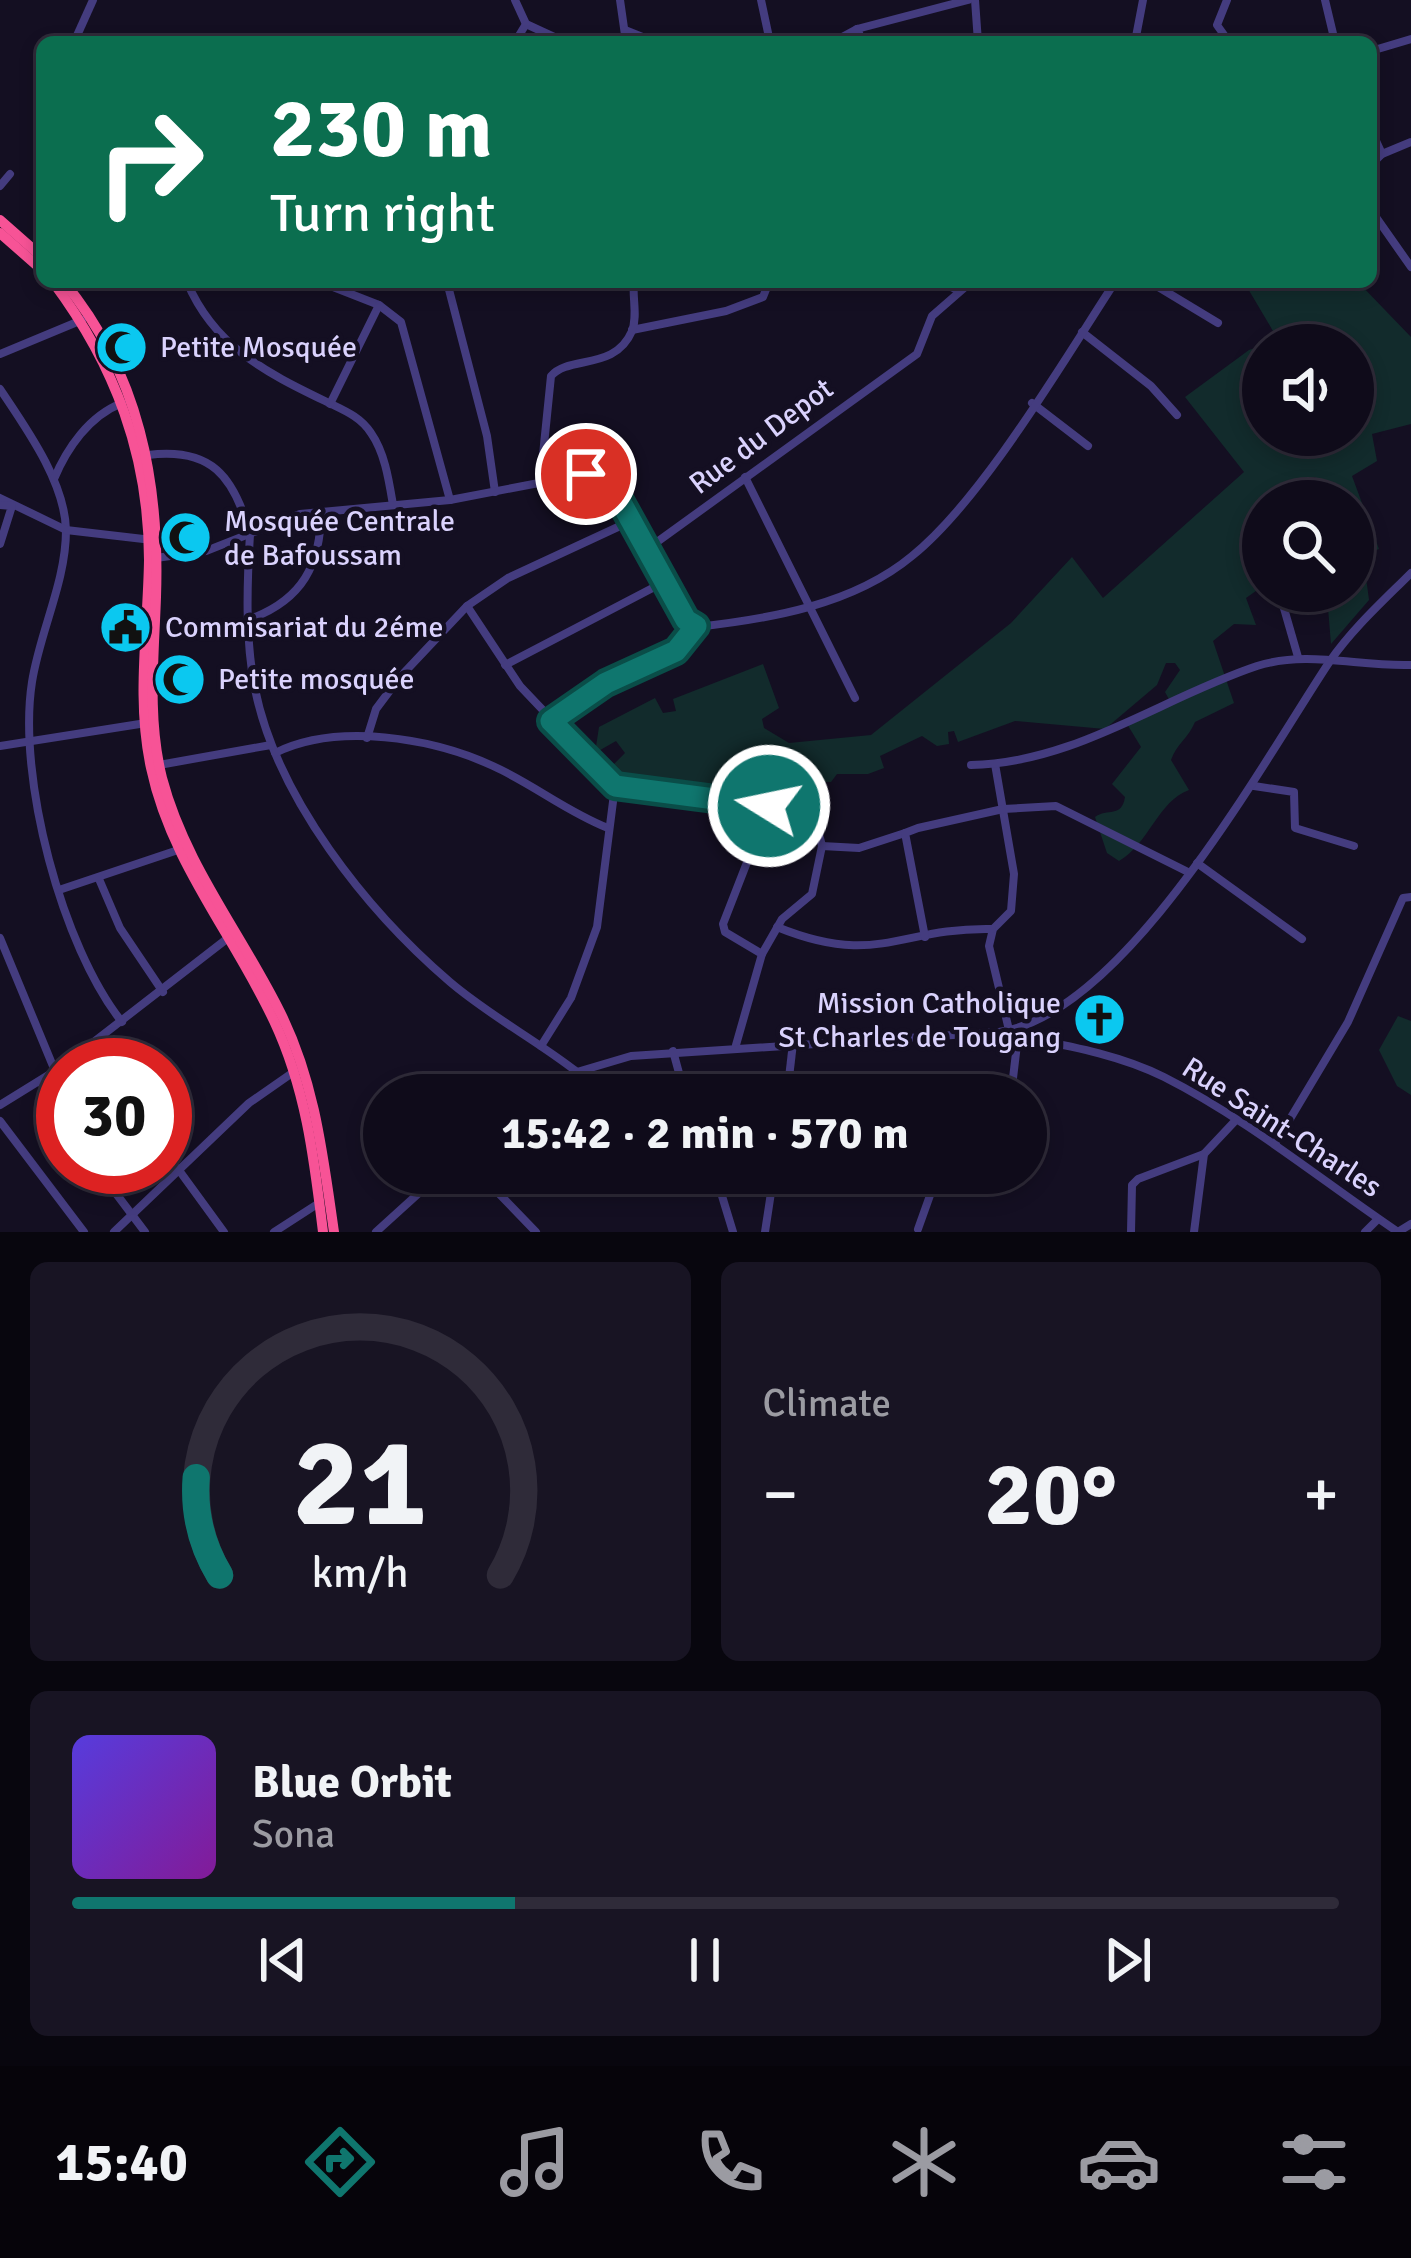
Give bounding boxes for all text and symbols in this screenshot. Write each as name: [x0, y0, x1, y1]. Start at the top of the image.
text: 230 m: [270, 77, 492, 181]
icon: right: [72, 84, 228, 240]
text: Turn right: [270, 180, 495, 247]
mosque icon: Petite Mosquée: [93, 319, 149, 375]
map controls: [1242, 324, 1374, 612]
button: sound: [1242, 324, 1374, 456]
place label: Petite Mosquée: [160, 329, 357, 366]
street label: Rue du Depot: [682, 370, 840, 502]
pin: [535, 423, 637, 525]
icon: arrive: [553, 441, 619, 507]
button: search: [1242, 480, 1374, 612]
place label: Mosquée Centrale de Bafoussam: [224, 503, 455, 574]
mosque icon: Mosquée Centrale de Bafoussam: [157, 510, 213, 566]
public building icon: Commisariat du 2éme: [98, 599, 154, 655]
place label: Commisariat du 2éme: [165, 609, 444, 646]
mosque icon: Petite mosquée: [151, 651, 207, 707]
place label: Petite mosquée: [218, 661, 415, 698]
position arrow: [706, 743, 832, 869]
place label: Mission Catholique St Charles de Tougang: [778, 985, 1061, 1056]
church icon: Mission Catholique St Charles de Tougang: [1072, 992, 1128, 1048]
speed limit sign: 30: [36, 1038, 192, 1194]
street label: Rue Saint-Charles: [1175, 1049, 1388, 1206]
text: 15:42 · 2 min · 570 m: [501, 1106, 909, 1161]
text: Climate: [763, 1379, 891, 1427]
text: 21: [293, 1407, 428, 1560]
text: 20°: [984, 1439, 1117, 1550]
text: −: [763, 1454, 798, 1535]
text: +: [1303, 1454, 1339, 1535]
text: km/h: [312, 1546, 409, 1599]
text: Blue Orbit: [252, 1755, 452, 1810]
text: Sona: [252, 1810, 335, 1858]
icon: previous: [250, 1927, 316, 1993]
icon: pause: [672, 1927, 738, 1993]
icon: next: [1095, 1927, 1161, 1993]
icon: directions: [298, 2120, 382, 2204]
icon: music: [493, 2120, 577, 2204]
icon: phone: [688, 2120, 772, 2204]
icon: climate: [882, 2120, 966, 2204]
icon: car: [1077, 2120, 1161, 2204]
icon: filters: [1272, 2120, 1356, 2204]
text: 15:40: [55, 2129, 188, 2196]

